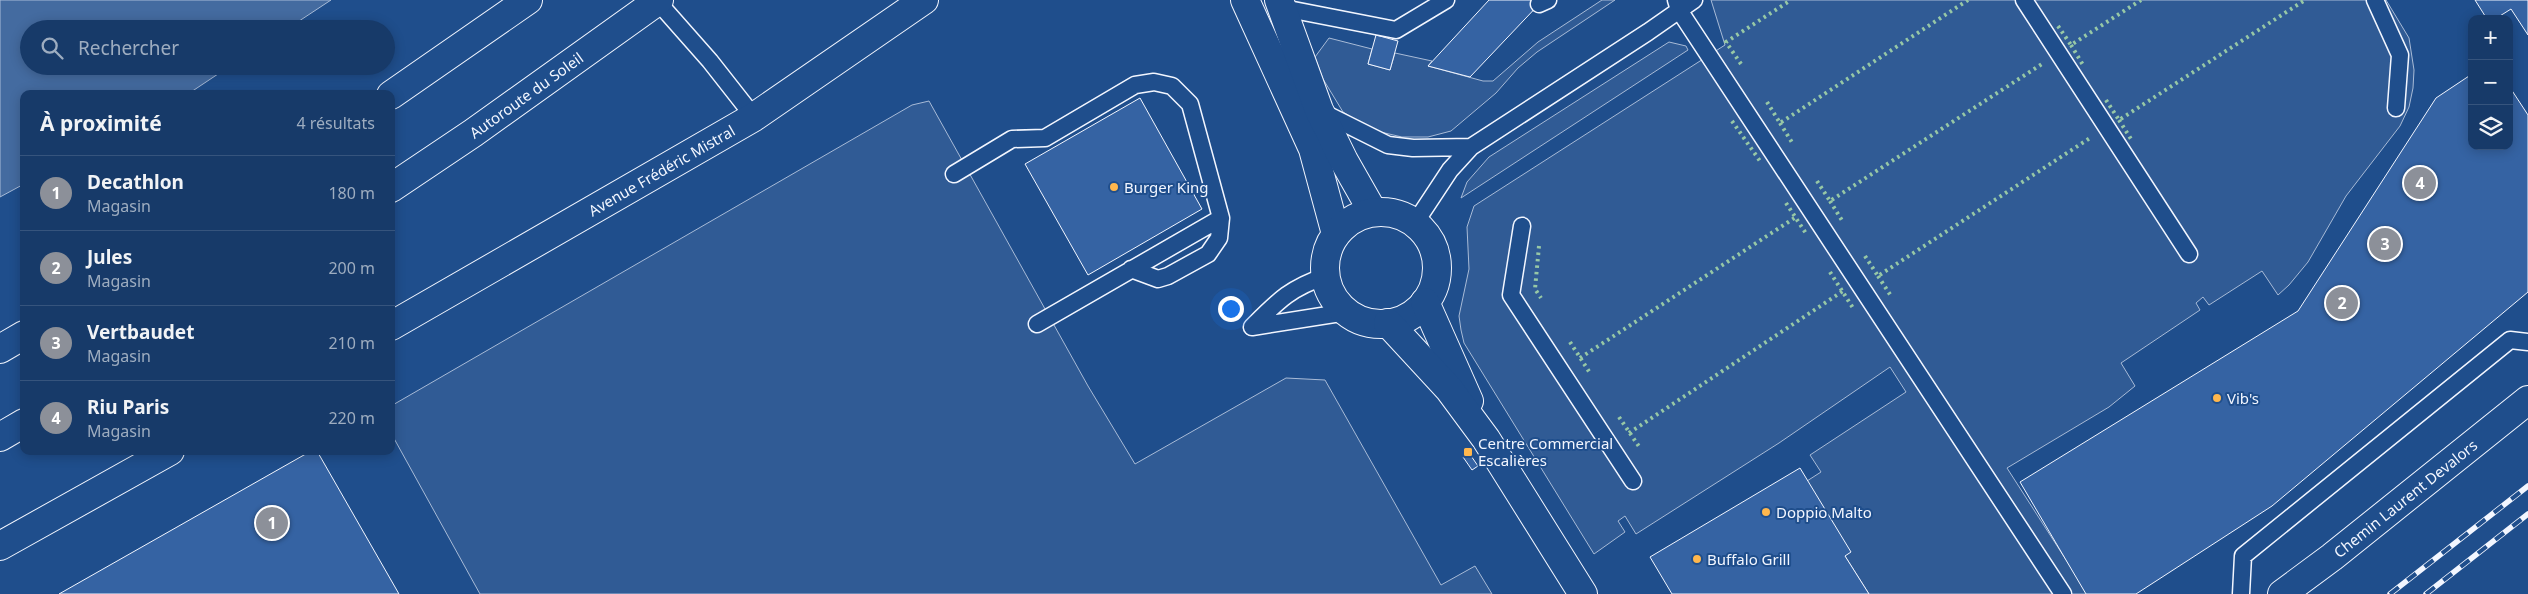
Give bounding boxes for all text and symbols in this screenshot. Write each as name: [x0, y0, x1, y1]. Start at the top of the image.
map controls: [2468, 15, 2513, 150]
button: +: [2468, 15, 2513, 60]
search box: [20, 20, 395, 75]
icon: search: [38, 34, 66, 62]
text: Rechercher: [78, 35, 179, 61]
street label: Autoroute du Soleil: [465, 48, 587, 143]
button: −: [2468, 60, 2513, 105]
button: layers: [2468, 105, 2513, 150]
text: À proximité: [40, 109, 162, 137]
text: 4 résultats: [297, 112, 375, 134]
street label: Avenue Frédéric Mistral: [584, 120, 738, 220]
pin: 4: [2404, 164, 2436, 202]
text: Decathlon: [87, 169, 184, 195]
place label: Burger King: [1124, 177, 1209, 197]
marker: Burger King: [1108, 181, 1120, 193]
text: 1: [51, 182, 61, 204]
text: 180 m: [328, 182, 375, 204]
text: Magasin: [87, 195, 151, 217]
pin: 3: [2369, 225, 2401, 263]
text: Jules: [87, 244, 132, 270]
text: 2: [51, 257, 61, 279]
text: 200 m: [328, 257, 375, 279]
text: Magasin: [87, 270, 151, 292]
pin: 2: [2326, 284, 2358, 322]
your location: [1218, 296, 1244, 322]
text: Vertbaudet: [87, 319, 194, 345]
text: 3: [51, 332, 61, 354]
text: 210 m: [328, 332, 375, 354]
text: Magasin: [87, 345, 151, 367]
place label: Vib's: [2227, 388, 2259, 408]
marker: Vib's: [2211, 392, 2223, 404]
text: Riu Paris: [87, 394, 169, 420]
text: 4: [51, 407, 61, 429]
text: 220 m: [328, 407, 375, 429]
text: Magasin: [87, 420, 151, 442]
place label: Centre Commercial Escalières: [1478, 433, 1613, 470]
street label: Chemin Laurent Devalors: [2329, 435, 2481, 562]
marker: Centre Commercial Escalières: [1462, 446, 1474, 458]
place label: Doppio Malto: [1776, 502, 1872, 522]
pin: 1: [256, 504, 288, 542]
marker: Doppio Malto: [1760, 506, 1772, 518]
place label: Buffalo Grill: [1707, 549, 1790, 569]
marker: Buffalo Grill: [1691, 553, 1703, 565]

